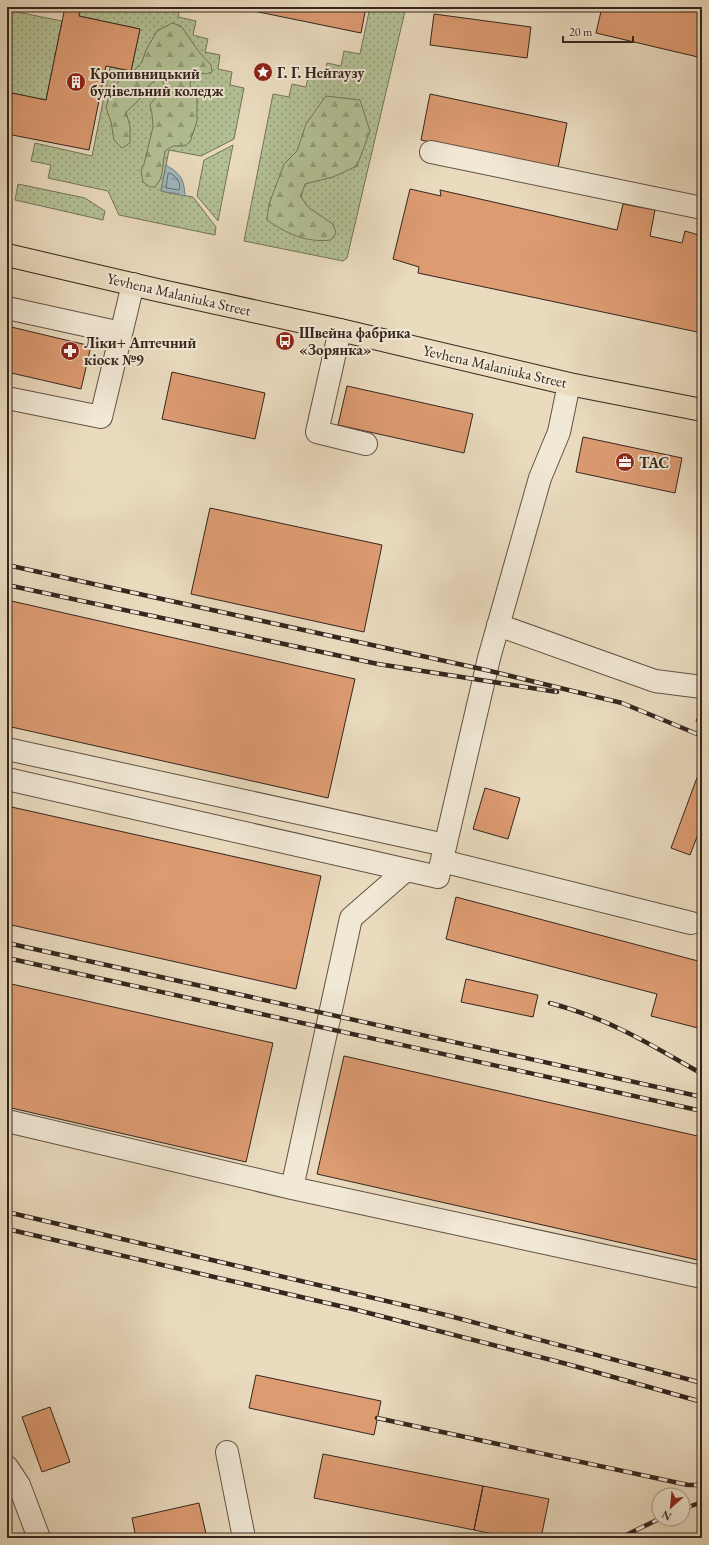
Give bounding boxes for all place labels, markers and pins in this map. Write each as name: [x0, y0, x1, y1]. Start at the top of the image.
place icon: Г. Г. Нейгаузу: [252, 61, 274, 83]
place label: Г. Г. Нейгаузу: [277, 63, 365, 82]
place label: Кропивницький будівельний коледж: [90, 64, 224, 100]
building icon: Кропивницький будівельний коледж: [65, 71, 87, 93]
place label: Швейна фабрика «Зорянка»: [299, 323, 411, 359]
bus stop icon: Швейна фабрика «Зорянка»: [274, 330, 296, 352]
place label: Ліки+ Аптечний кіоск №9: [84, 333, 196, 369]
pharmacy icon: Ліки+ Аптечний кіоск №9: [59, 340, 81, 362]
office icon: ТАС: [614, 451, 636, 473]
place label: ТАС: [639, 453, 669, 472]

